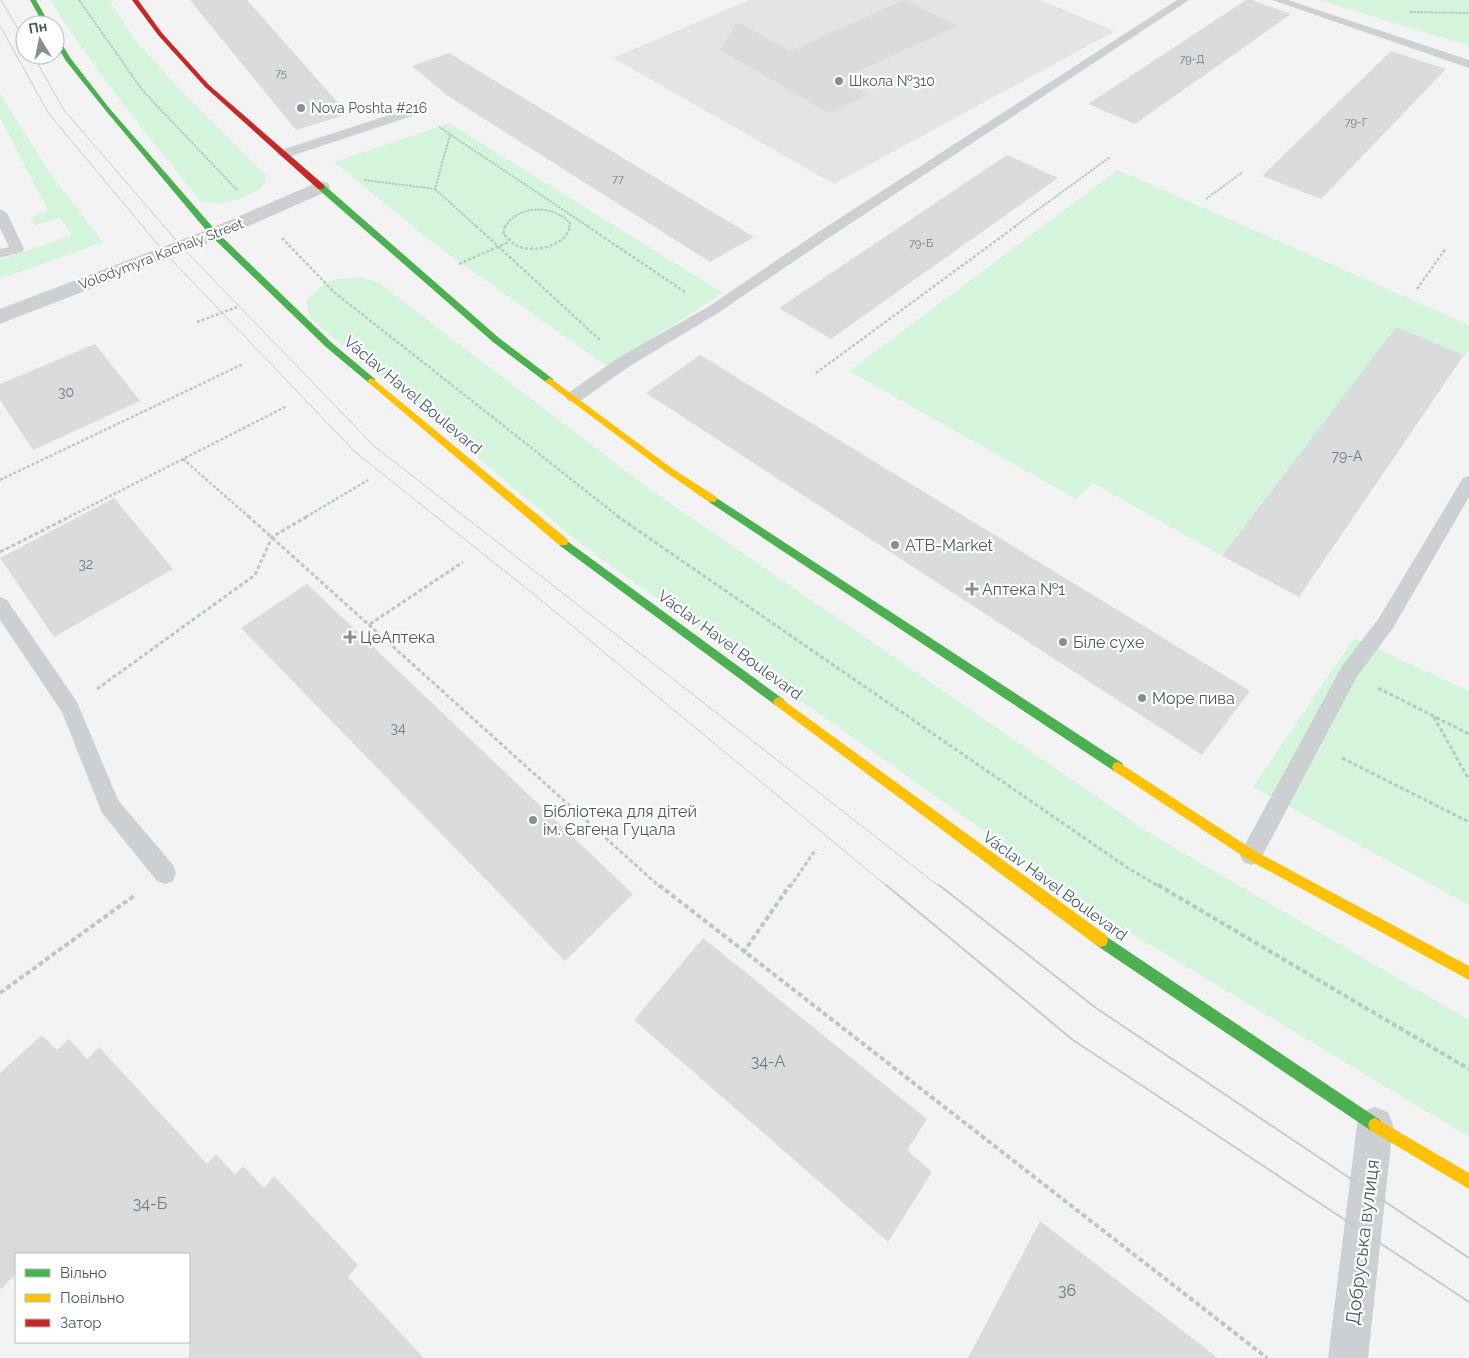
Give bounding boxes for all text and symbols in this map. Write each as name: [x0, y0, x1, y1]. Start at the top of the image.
north arrow: [15, 15, 65, 65]
text: Пн: [27, 18, 48, 37]
house number: 79-Д: [1179, 53, 1205, 66]
house number: 75: [275, 67, 287, 80]
place label: Школа №310: [849, 73, 935, 89]
marker: Школа №310: [833, 75, 845, 87]
place label: Nova Poshta #216: [311, 100, 427, 116]
marker: Nova Poshta #216: [295, 102, 307, 114]
house number: 79-Г: [1345, 116, 1368, 129]
house number: 77: [612, 173, 624, 186]
street label: Volodymyra Kachaly Street: [76, 215, 246, 293]
house number: 79-Б: [909, 237, 933, 250]
street label: Václav Havel Boulevard: [340, 332, 486, 458]
house number: 30: [58, 384, 74, 400]
house number: 79-А: [1332, 448, 1363, 464]
place label: ATB-Market: [905, 536, 994, 555]
marker: ATB-Market: [889, 539, 901, 551]
house number: 32: [79, 556, 93, 572]
place label: Аптека №1: [982, 580, 1065, 599]
marker: Аптека №1: [966, 583, 978, 595]
street label: Václav Havel Boulevard: [654, 586, 806, 704]
place label: ЦеАптека: [360, 628, 435, 647]
marker: ЦеАптека: [344, 631, 356, 643]
place label: Біле сухе: [1073, 633, 1144, 652]
marker: Біле сухе: [1057, 636, 1069, 648]
place label: Море пива: [1152, 689, 1235, 708]
marker: Море пива: [1136, 692, 1148, 704]
house number: 34: [390, 720, 406, 736]
place label: Бібліотека для дітей ім. Євгена Гуцала: [543, 802, 697, 839]
marker: Бібліотека для дітей ім. Євгена Гуцала: [527, 814, 539, 826]
street label: Václav Havel Boulevard: [979, 827, 1131, 945]
house number: 34-А: [751, 1052, 786, 1071]
street label: Добруська вулиця: [1341, 1158, 1383, 1326]
house number: 34-Б: [133, 1194, 167, 1213]
legend: [15, 1253, 190, 1343]
text: Вільно: [60, 1264, 107, 1282]
house number: 36: [1058, 1281, 1076, 1300]
text: Повільно: [60, 1289, 125, 1307]
text: Затор: [60, 1314, 102, 1332]

